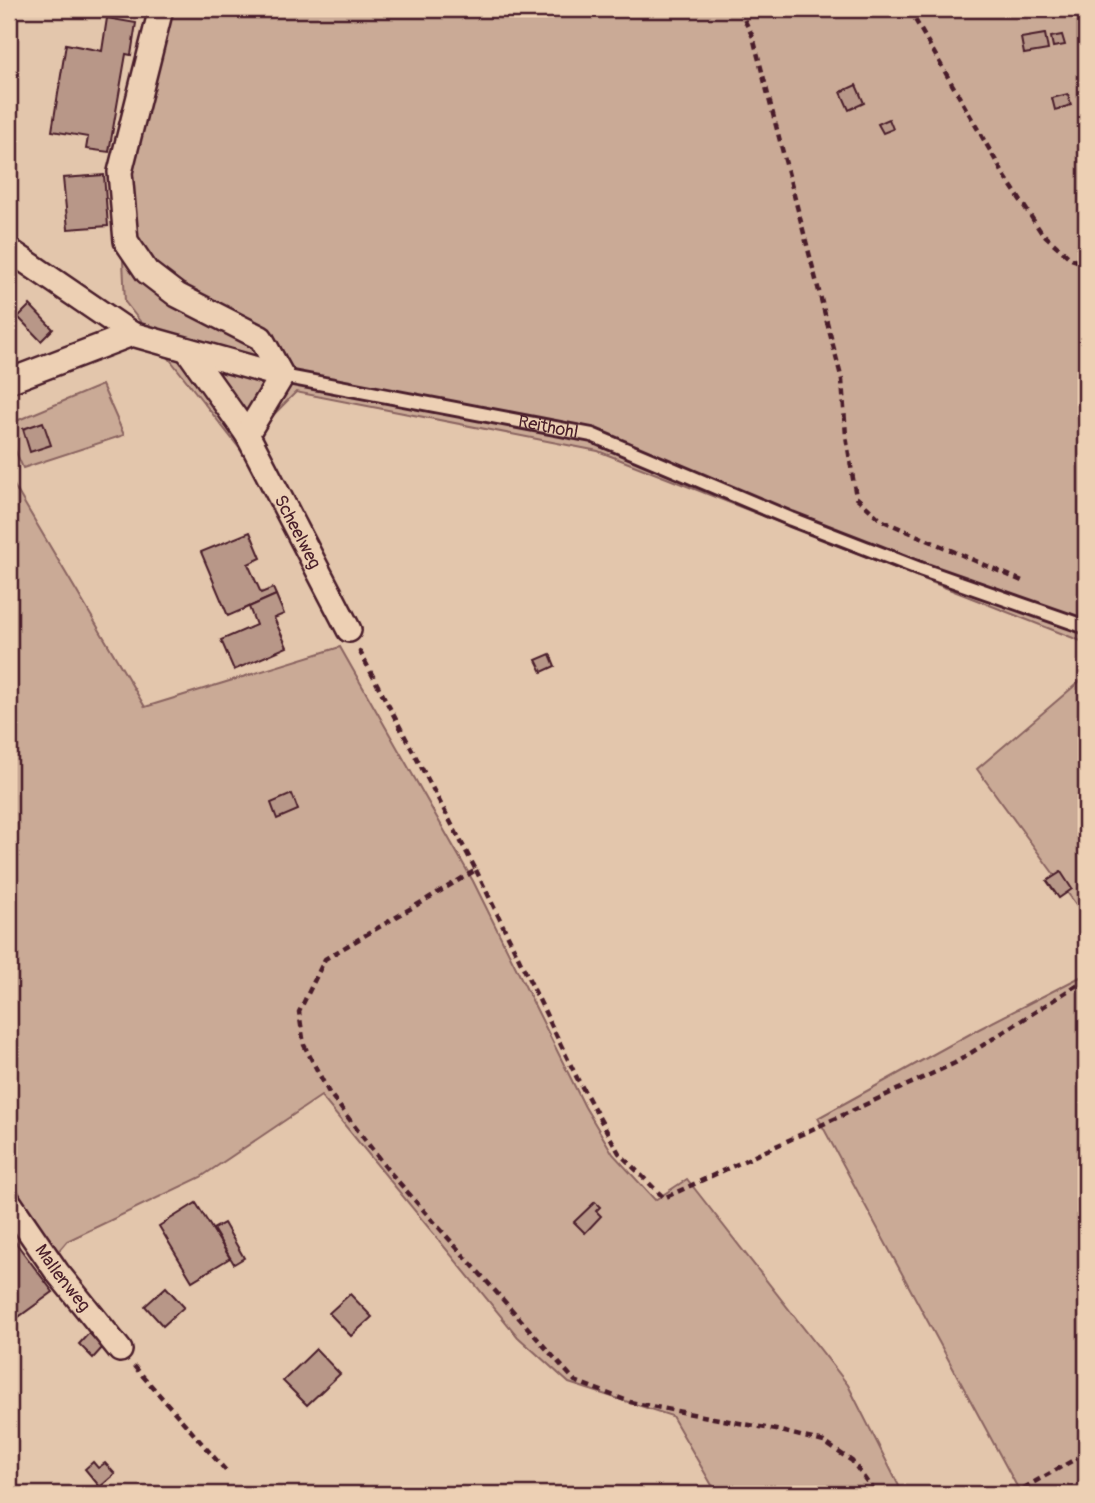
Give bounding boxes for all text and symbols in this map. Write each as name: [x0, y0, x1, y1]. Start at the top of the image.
street label: Reithohl: [516, 410, 580, 444]
street label: Scheelweg: [269, 491, 327, 573]
street label: Mallenweg: [30, 1240, 96, 1316]

